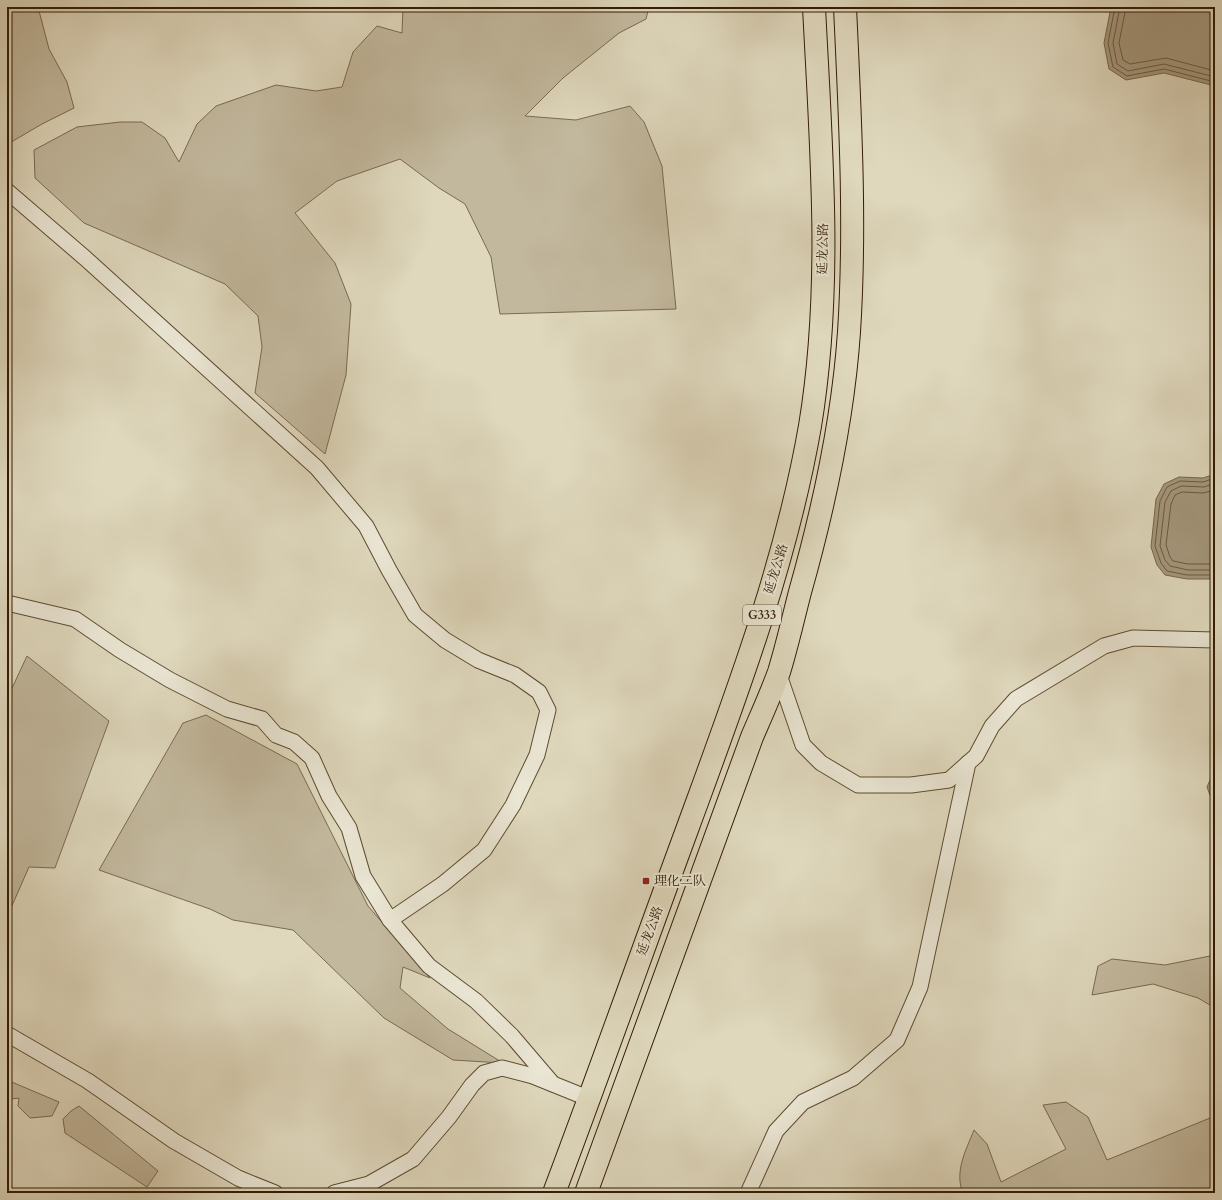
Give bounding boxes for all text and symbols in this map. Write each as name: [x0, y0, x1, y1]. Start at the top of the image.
street label: 延龙公路: [814, 223, 832, 275]
street label: 延龙公路: [760, 541, 792, 597]
road number: G333: [743, 605, 781, 625]
place label: 理化二队: [654, 872, 706, 890]
marker: 理化二队: [641, 876, 651, 886]
street label: 延龙公路: [633, 903, 667, 959]

